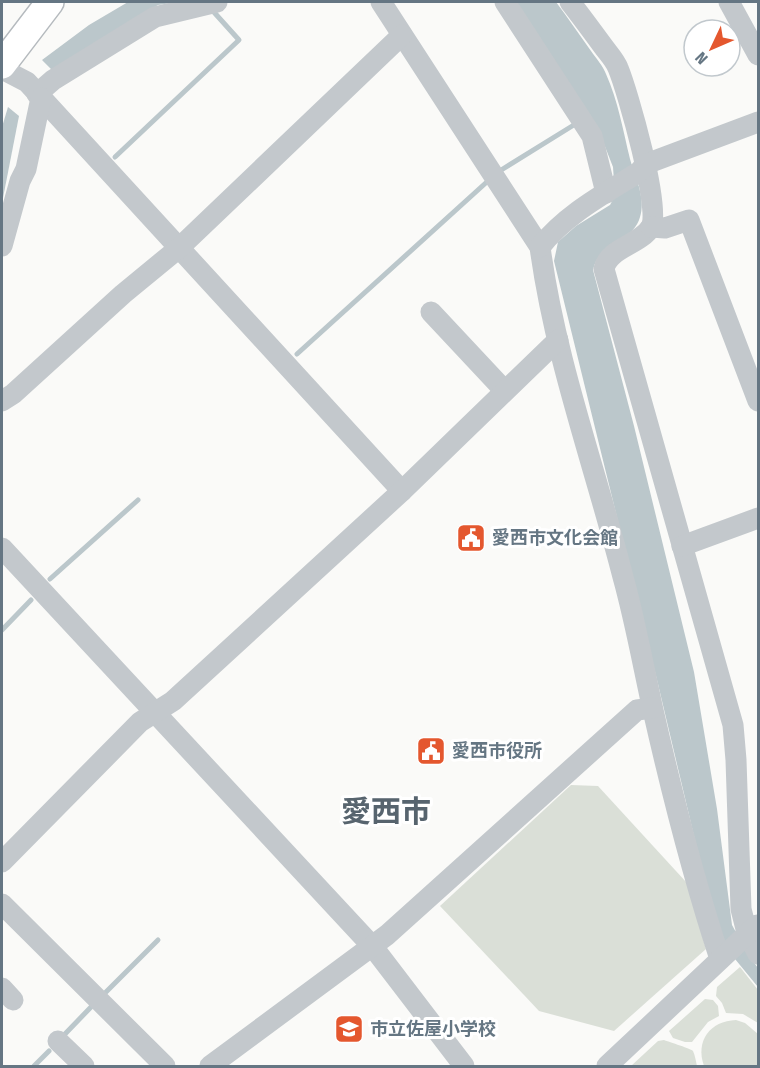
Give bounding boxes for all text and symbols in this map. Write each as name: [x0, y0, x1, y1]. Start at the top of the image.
north arrow: [682, 18, 742, 78]
text: N: [691, 48, 712, 68]
public building icon: 愛西市文化会館: [455, 522, 487, 554]
place label: 愛西市文化会館: [492, 527, 618, 549]
public building icon: 愛西市役所: [415, 735, 447, 767]
place label: 愛西市役所: [452, 740, 542, 762]
district label: 愛西市: [341, 794, 431, 830]
school or university icon: 市立佐屋小学校: [333, 1013, 365, 1045]
place label: 市立佐屋小学校: [370, 1018, 496, 1040]

